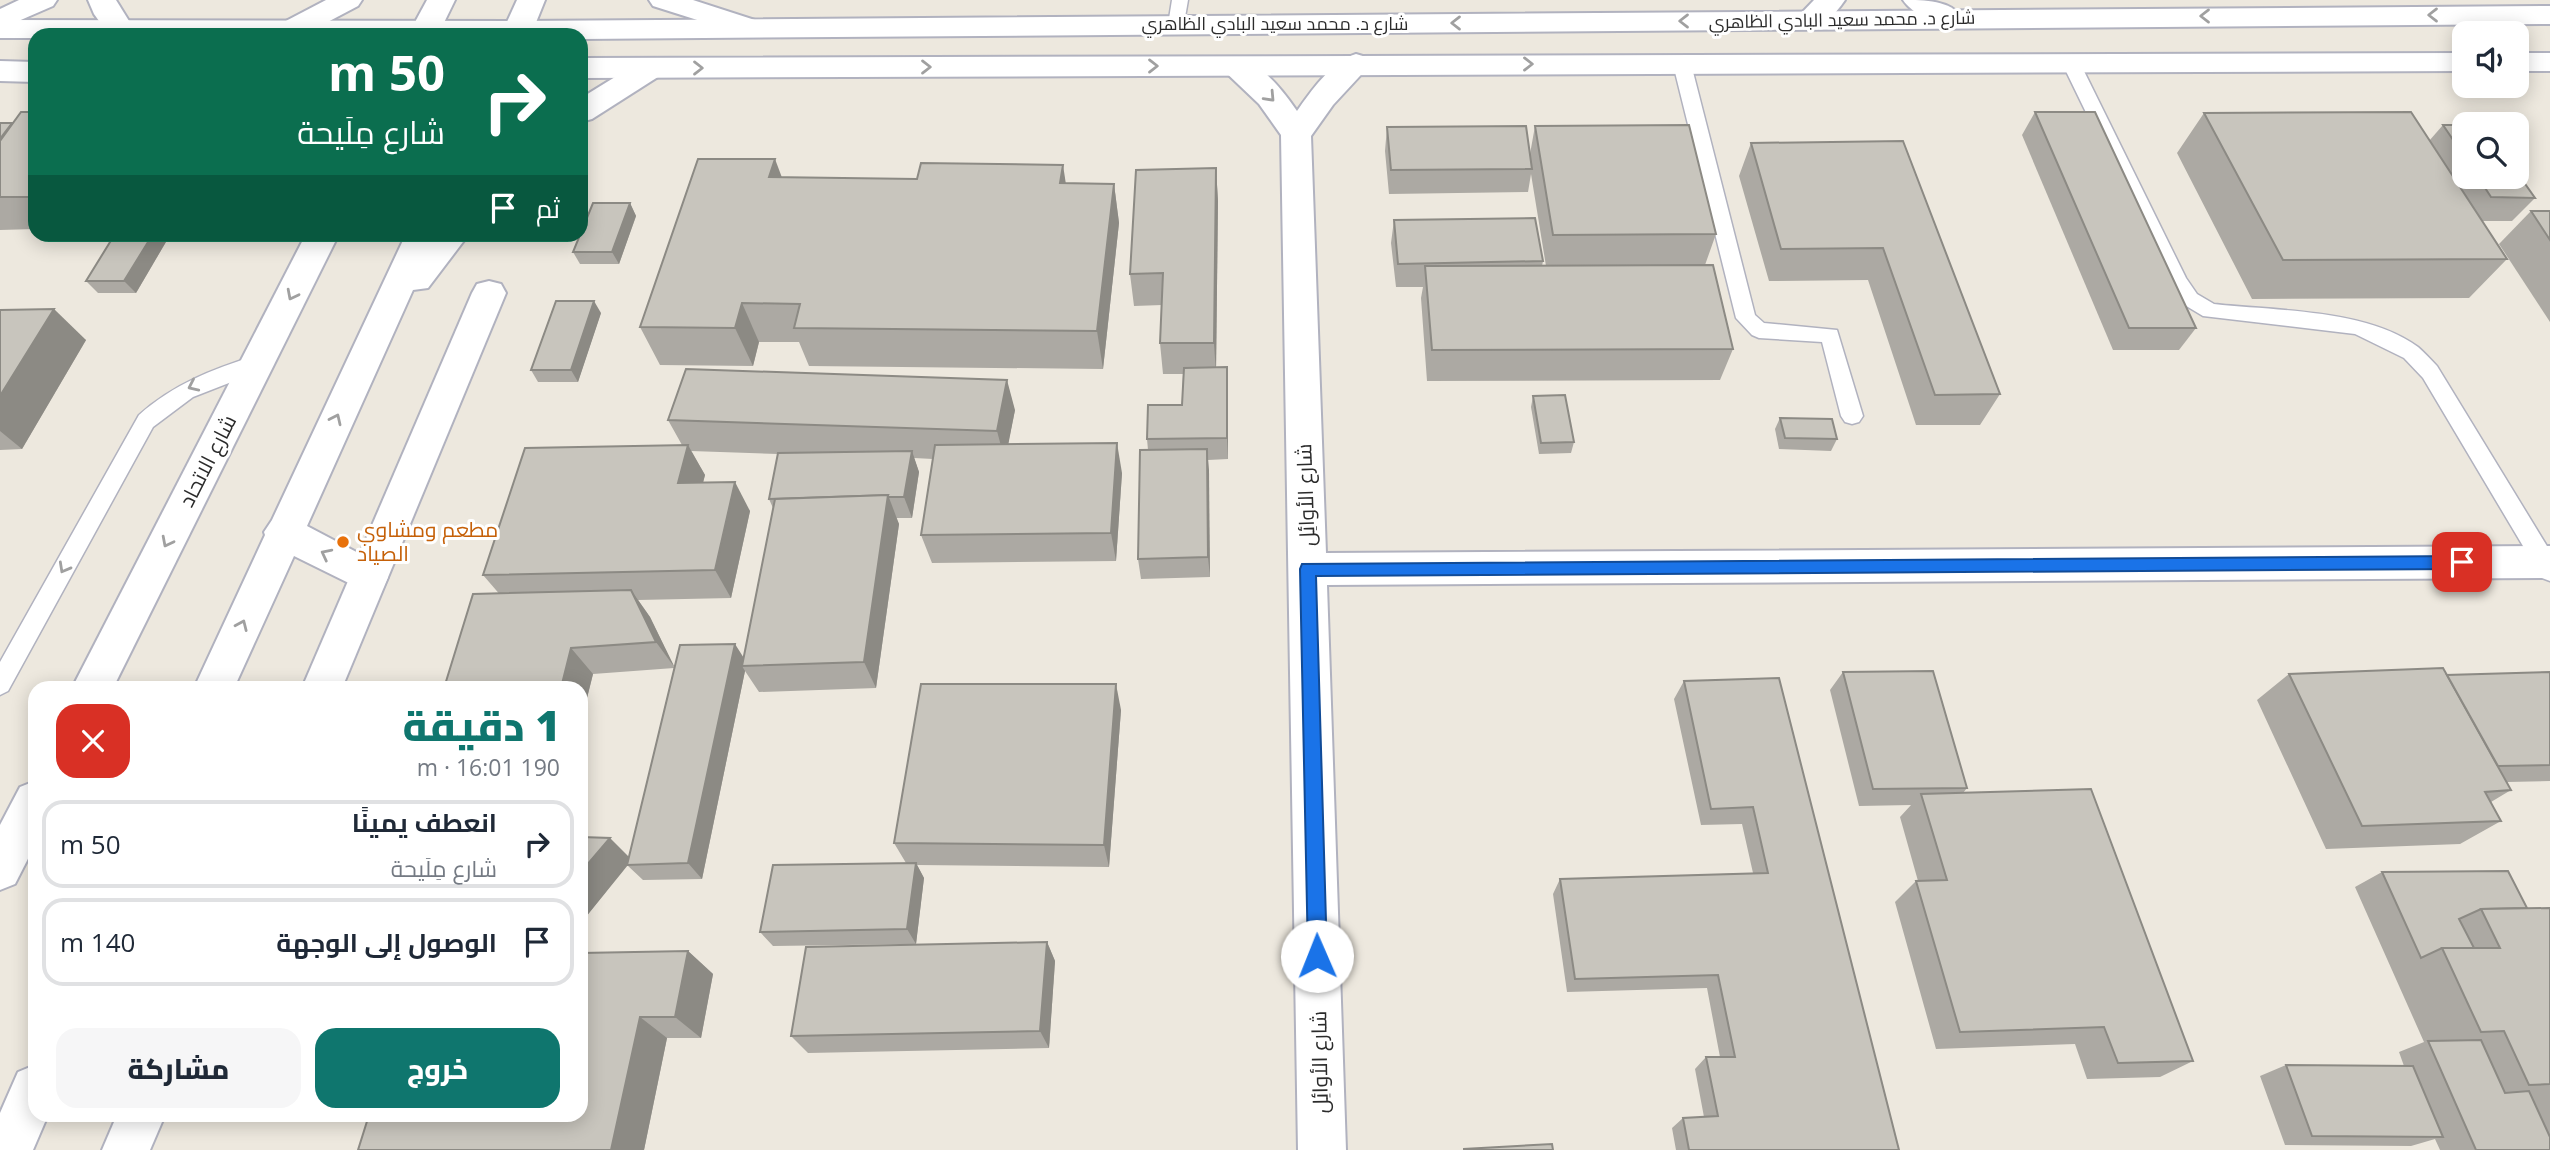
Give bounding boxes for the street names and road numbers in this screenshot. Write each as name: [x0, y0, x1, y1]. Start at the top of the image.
street label: شارع د. محمد سعيد البادي الظاهري: [1708, 5, 1976, 36]
street label: شارع د. محمد سعيد البادي الظاهري: [1142, 11, 1408, 38]
street label: شارع الاتحاد: [172, 410, 243, 512]
street label: شارع الأوائِل: [1289, 443, 1322, 547]
street label: شارع الأوائِل: [1304, 1010, 1335, 1114]

